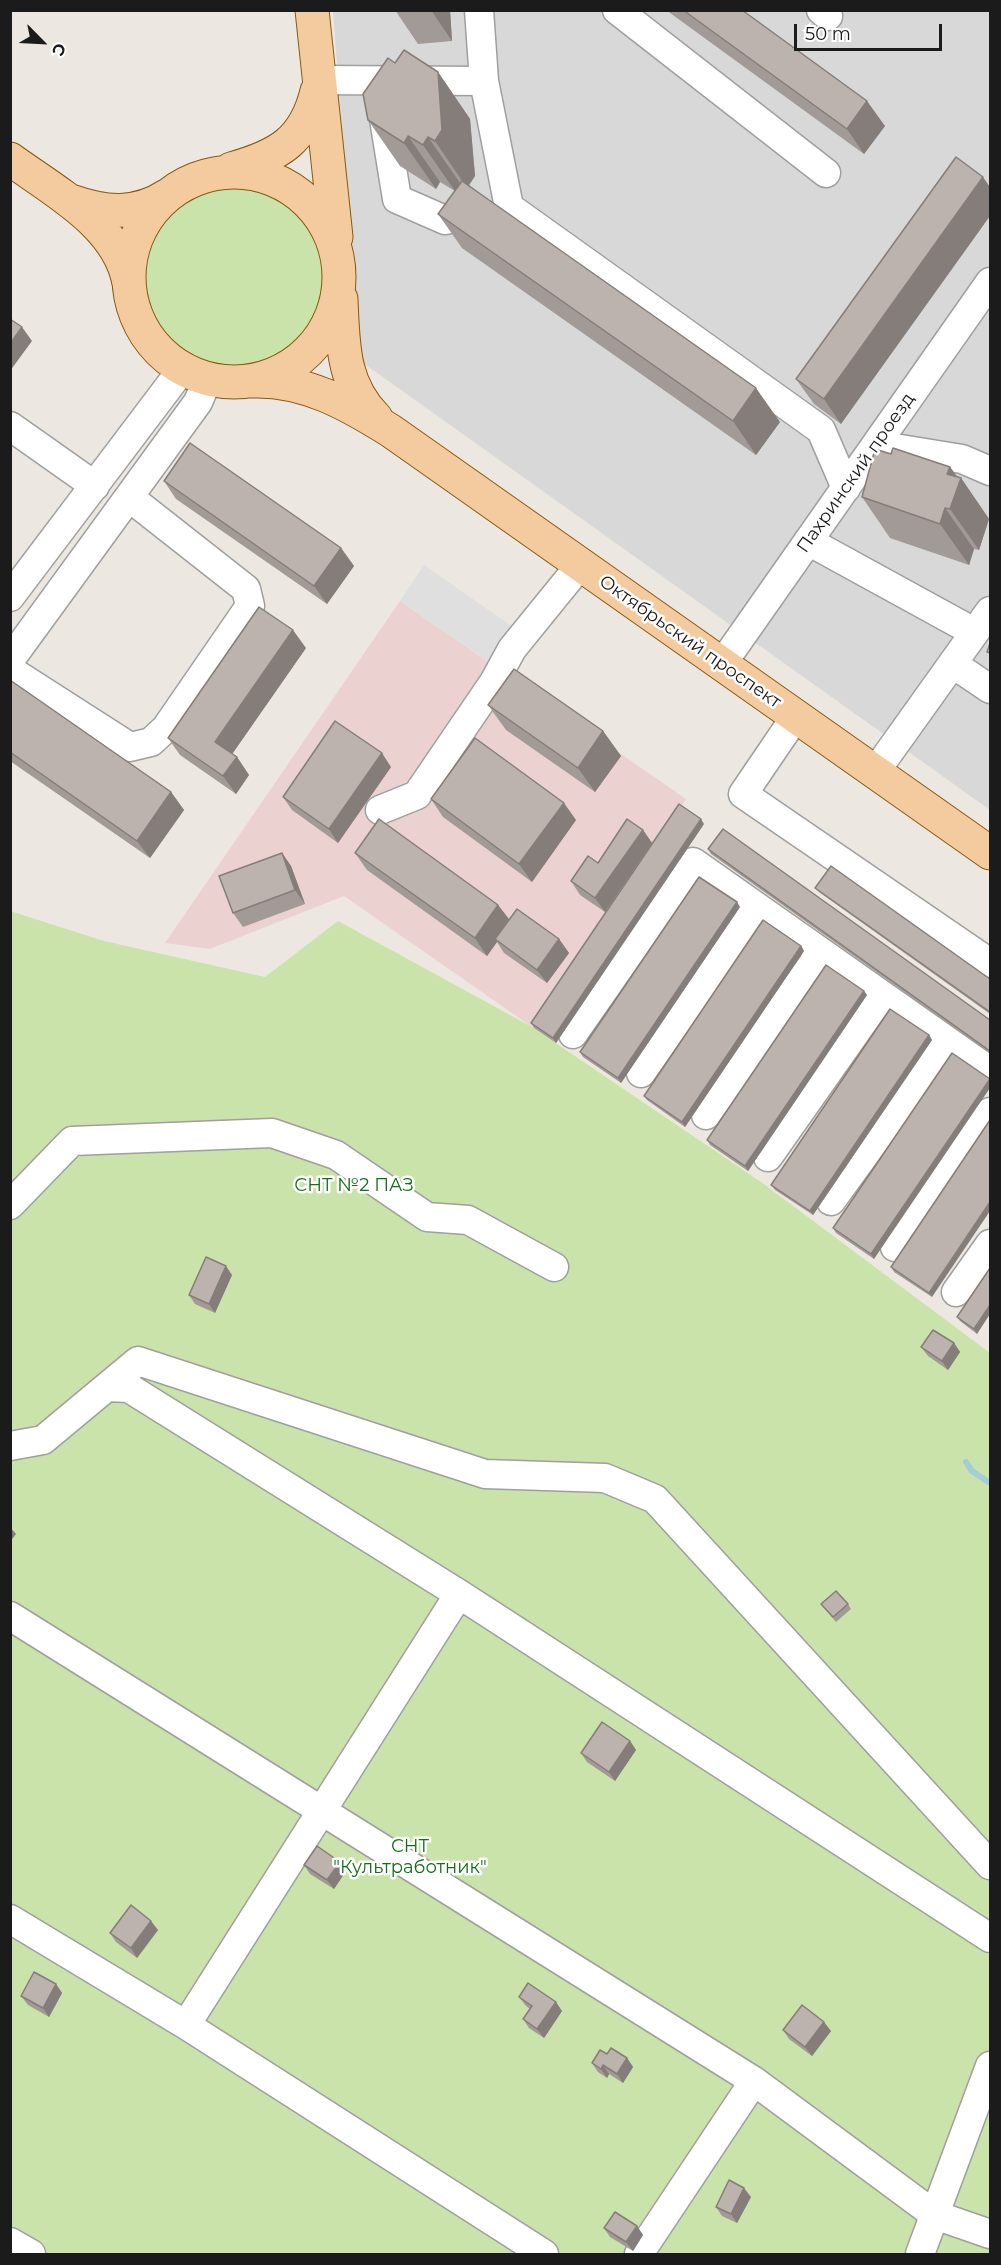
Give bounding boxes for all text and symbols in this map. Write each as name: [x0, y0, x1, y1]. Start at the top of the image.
north arrow: [12, 12, 72, 72]
scale bar: [797, 12, 946, 50]
text: 50 m: [805, 23, 851, 45]
text: С: [48, 40, 70, 59]
street label: Пахринский проезд: [793, 389, 919, 557]
street label: Октябрьский проспект: [595, 571, 785, 713]
park label: СНТ №2 ПАЗ: [294, 1175, 414, 1197]
park label: СНТ "Культработник": [333, 1836, 487, 1878]

